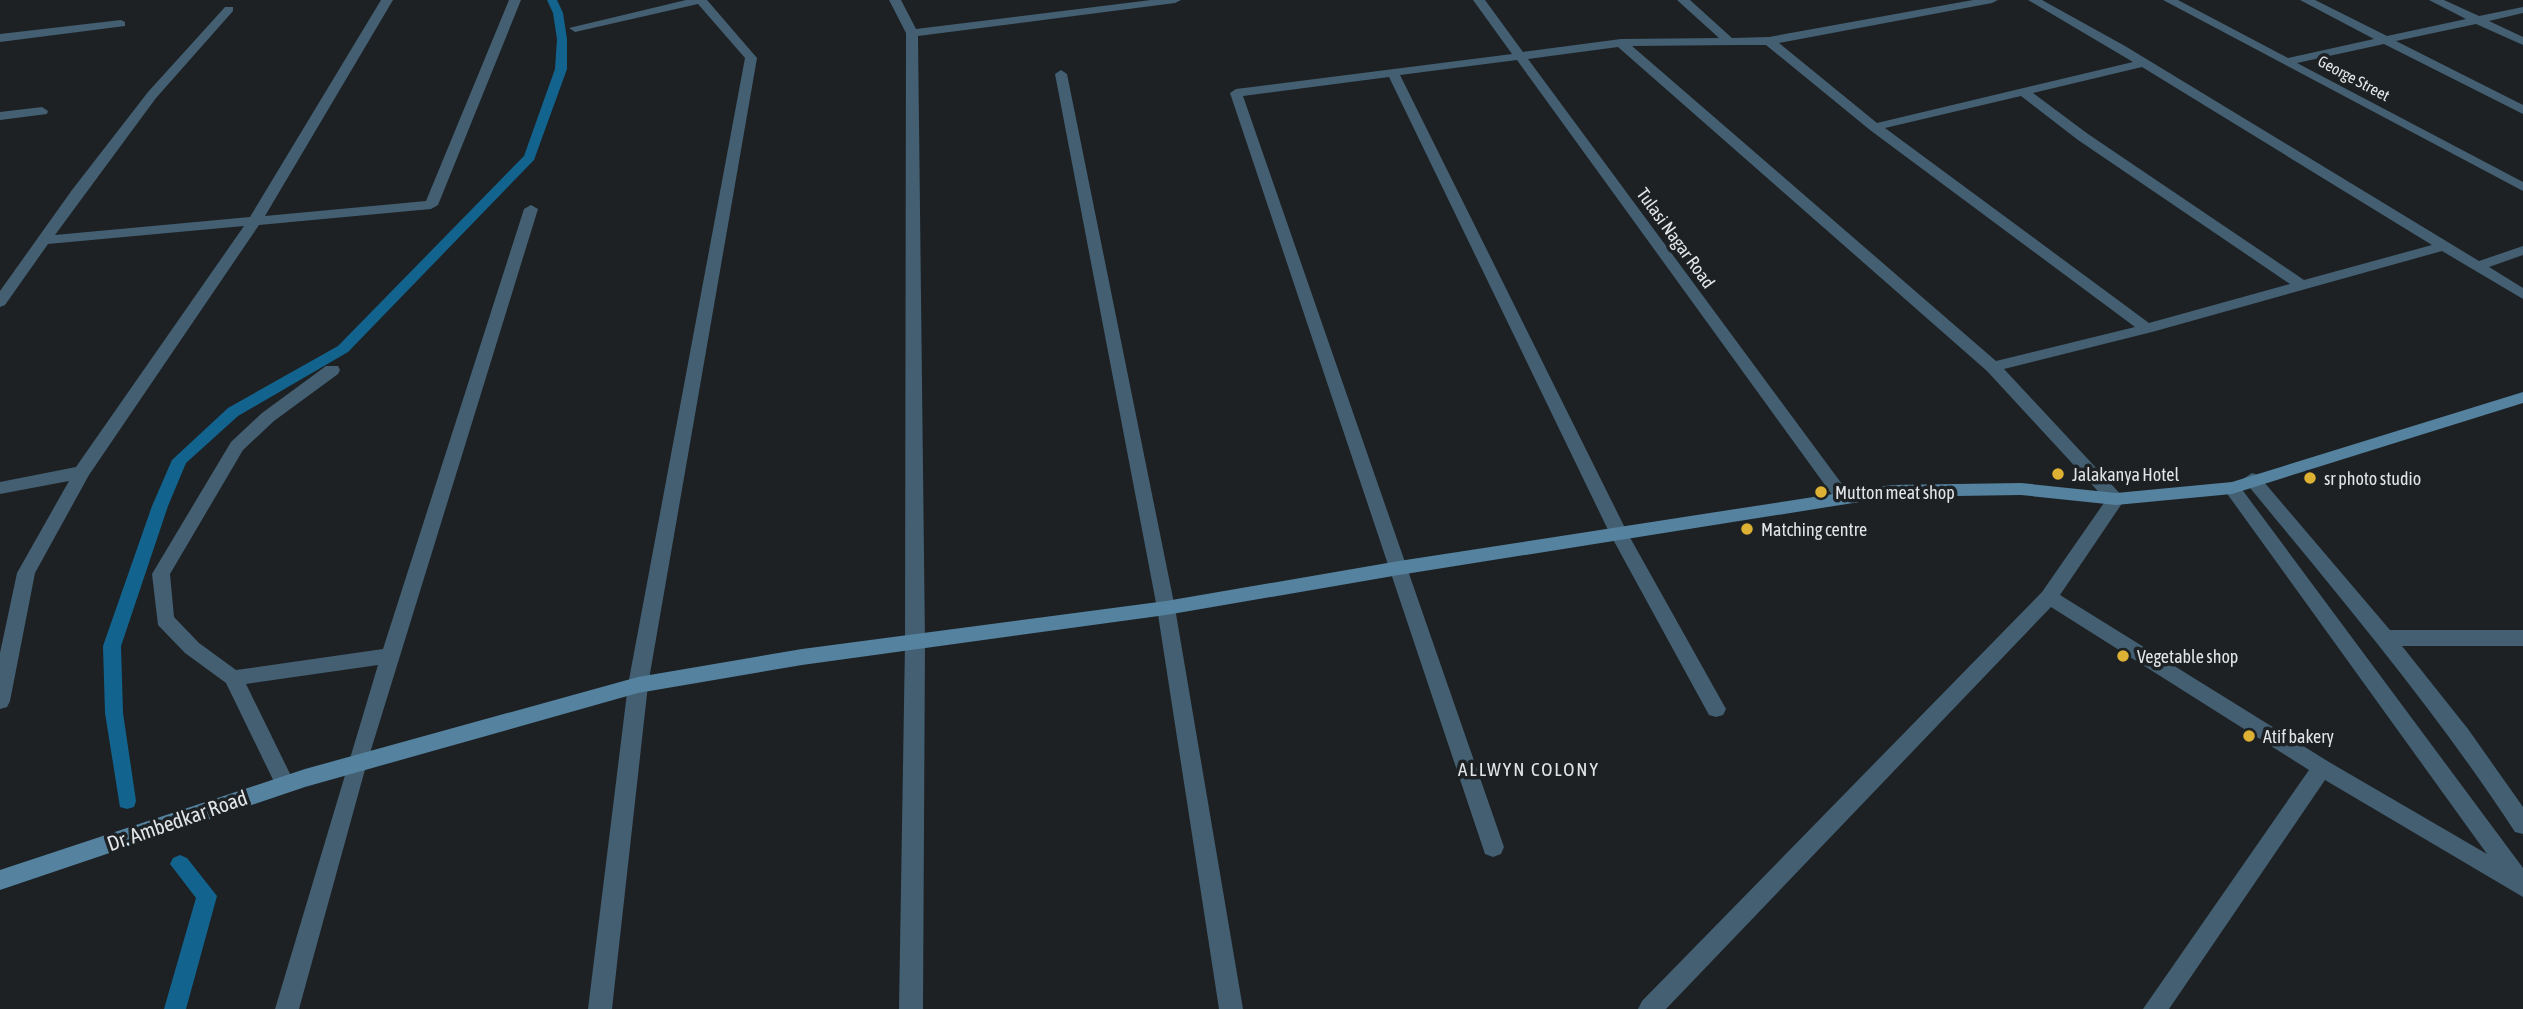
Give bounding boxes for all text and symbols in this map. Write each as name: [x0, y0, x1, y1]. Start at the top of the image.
street label: George Street: [2315, 52, 2393, 105]
street label: Tulasi Nagar Road: [1633, 184, 1719, 292]
place label: Jalakanya Hotel: [2072, 464, 2179, 485]
marker: Jalakanya Hotel: [2050, 466, 2066, 482]
place label: sr photo studio: [2324, 468, 2421, 489]
marker: sr photo studio: [2302, 470, 2318, 486]
place label: Mutton meat shop: [1835, 482, 1955, 503]
marker: Mutton meat shop: [1813, 484, 1829, 500]
place label: Matching centre: [1761, 519, 1867, 540]
marker: Matching centre: [1739, 521, 1755, 537]
place label: Vegetable shop: [2137, 646, 2238, 667]
marker: Vegetable shop: [2115, 648, 2131, 664]
place label: Atif bakery: [2263, 726, 2334, 747]
marker: Atif bakery: [2241, 728, 2257, 744]
district label: ALLWYN COLONY: [1458, 758, 1600, 780]
street label: Dr. Ambedkar Road: [104, 785, 250, 855]

